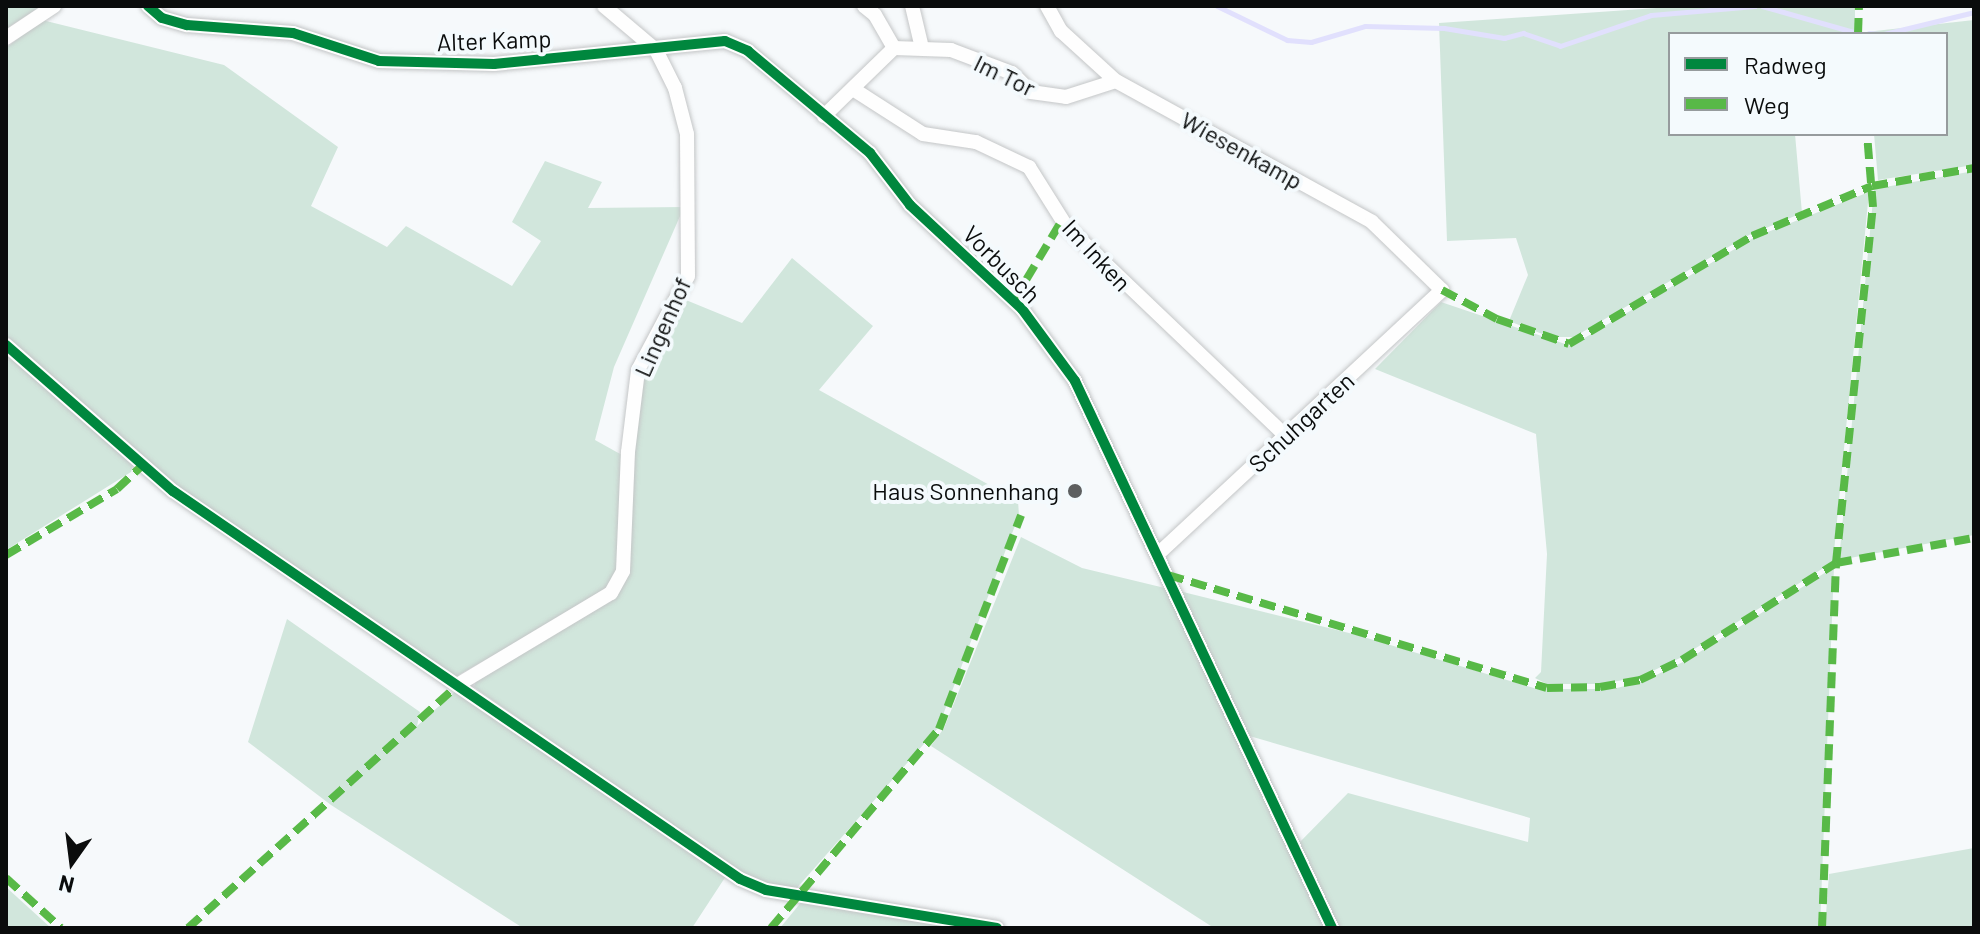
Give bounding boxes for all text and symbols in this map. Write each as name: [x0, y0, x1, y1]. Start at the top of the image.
street label: Alter Kamp: [436, 24, 552, 56]
legend: [1668, 32, 1948, 136]
street label: Im Tor: [970, 48, 1040, 102]
text: Radweg: [1744, 50, 1827, 79]
text: Weg: [1744, 90, 1790, 119]
street label: Wiesenkamp: [1176, 105, 1308, 195]
street label: Im Inken: [1057, 213, 1137, 297]
street label: Vorbusch: [957, 219, 1047, 309]
street label: Lingenhof: [627, 273, 697, 381]
street label: Schuhgarten: [1242, 366, 1360, 478]
place label: Haus Sonnenhang: [872, 477, 1059, 505]
marker: Haus Sonnenhang: [1066, 482, 1084, 500]
north arrow: [32, 822, 112, 902]
text: N: [56, 871, 76, 900]

